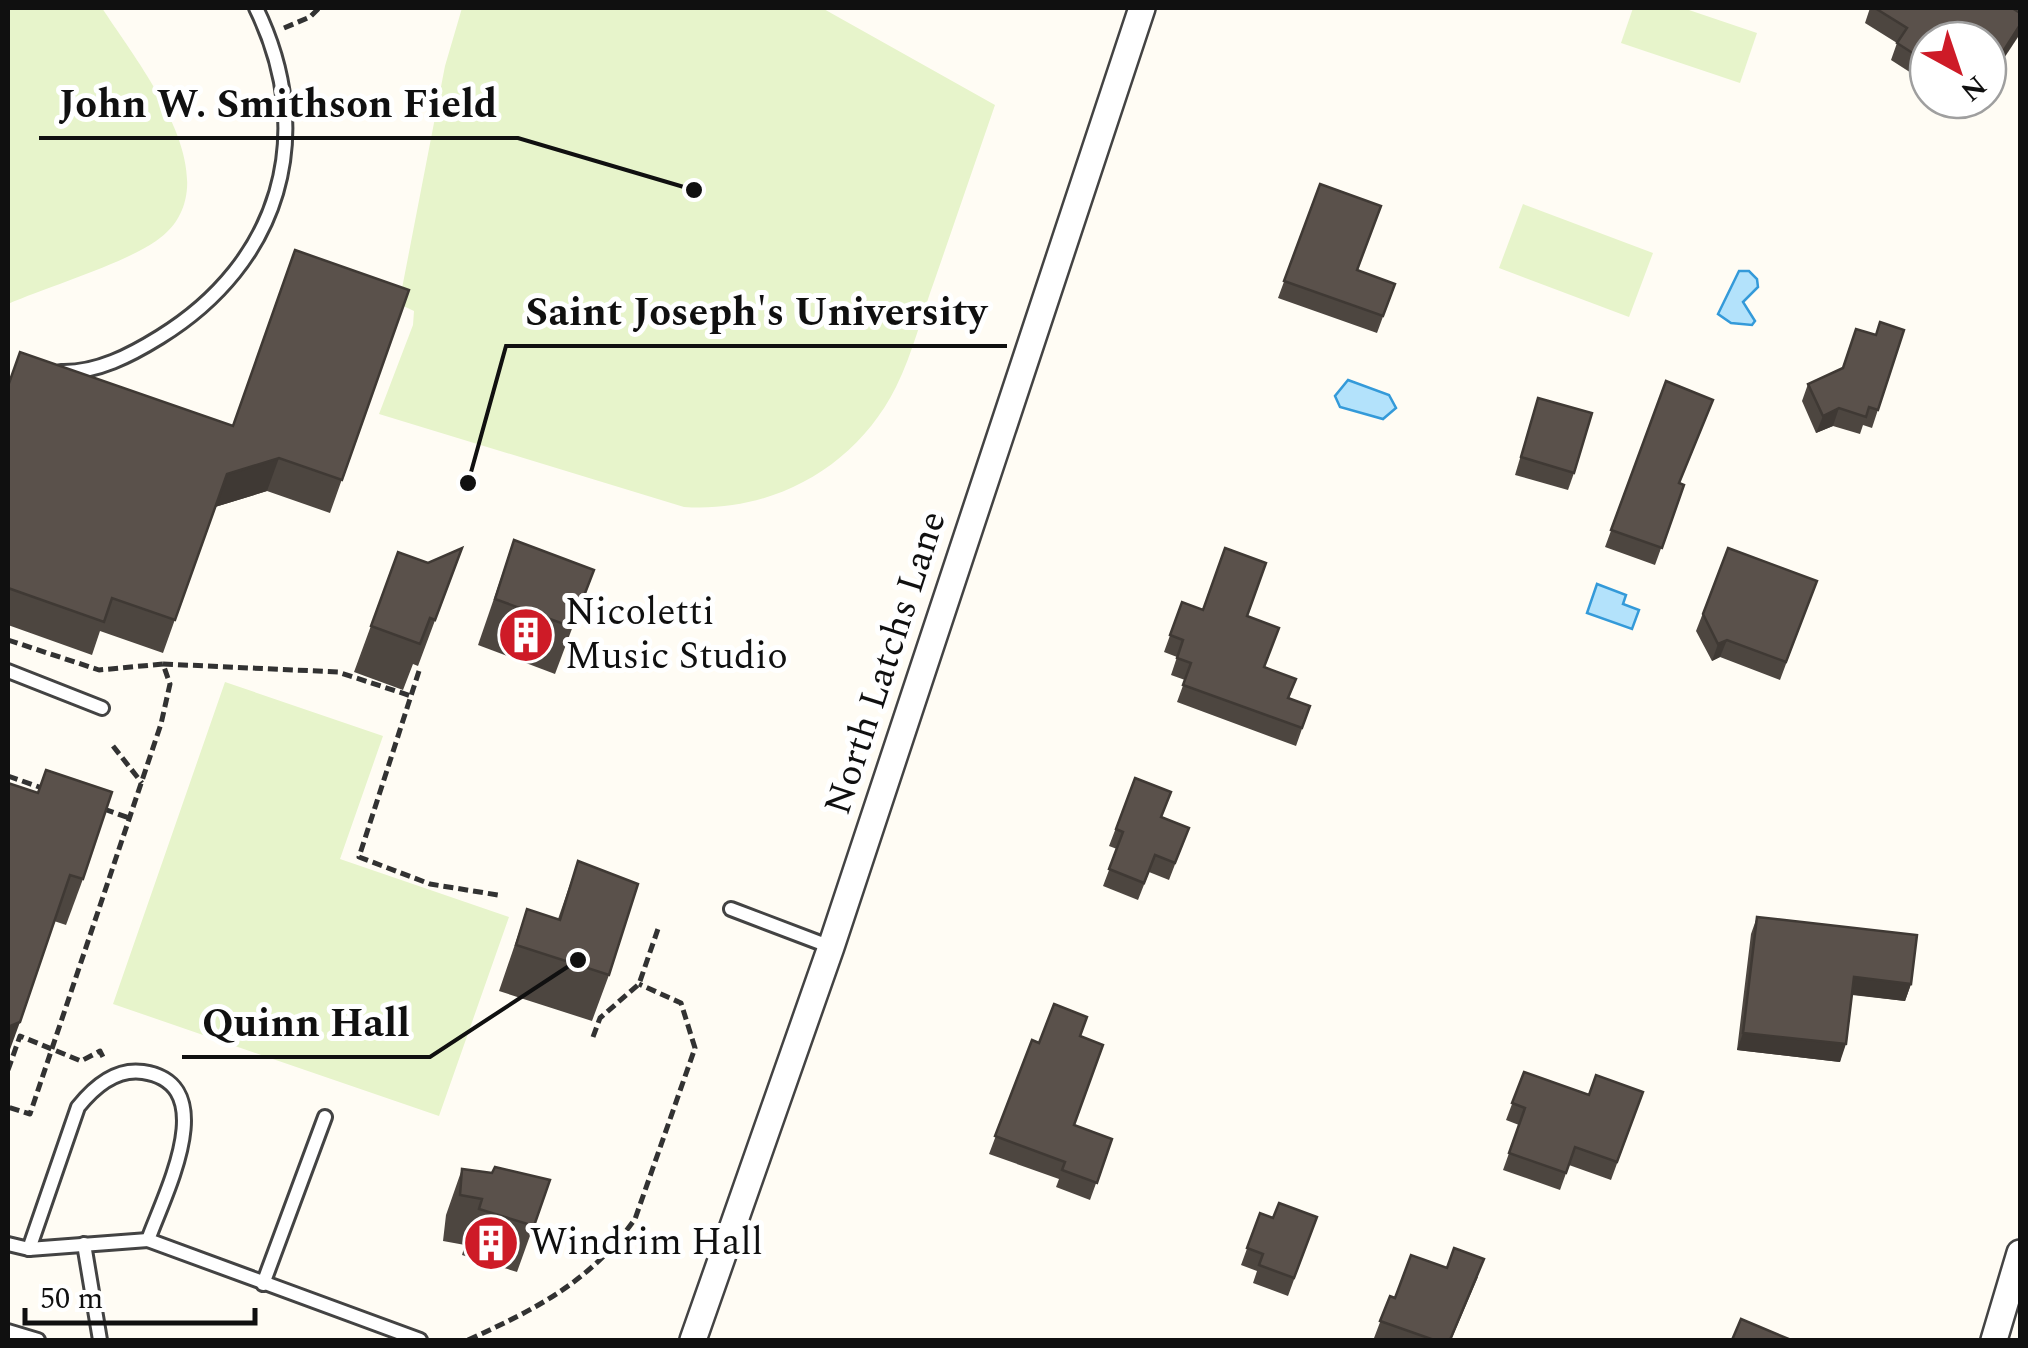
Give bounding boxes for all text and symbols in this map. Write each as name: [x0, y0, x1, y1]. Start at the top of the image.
north arrow: [1908, 20, 2008, 120]
text: N: [1951, 64, 1996, 112]
callout: John W. Smithson Field: [39, 68, 518, 138]
text: John W. Smithson Field: [59, 75, 497, 136]
callout: Saint Joseph's University: [506, 276, 1007, 346]
text: Saint Joseph's University: [525, 283, 989, 344]
street label: North Latchs Lane: [810, 504, 962, 822]
place label: Nicoletti Music Studio: [565, 584, 788, 686]
building icon: Nicoletti Music Studio: [496, 605, 556, 665]
callout: Quinn Hall: [182, 987, 430, 1057]
text: Quinn Hall: [202, 994, 410, 1055]
building icon: Windrim Hall: [461, 1213, 521, 1273]
place label: Windrim Hall: [530, 1214, 763, 1272]
scale bar: [25, 1263, 255, 1325]
text: 50 m: [40, 1276, 103, 1322]

